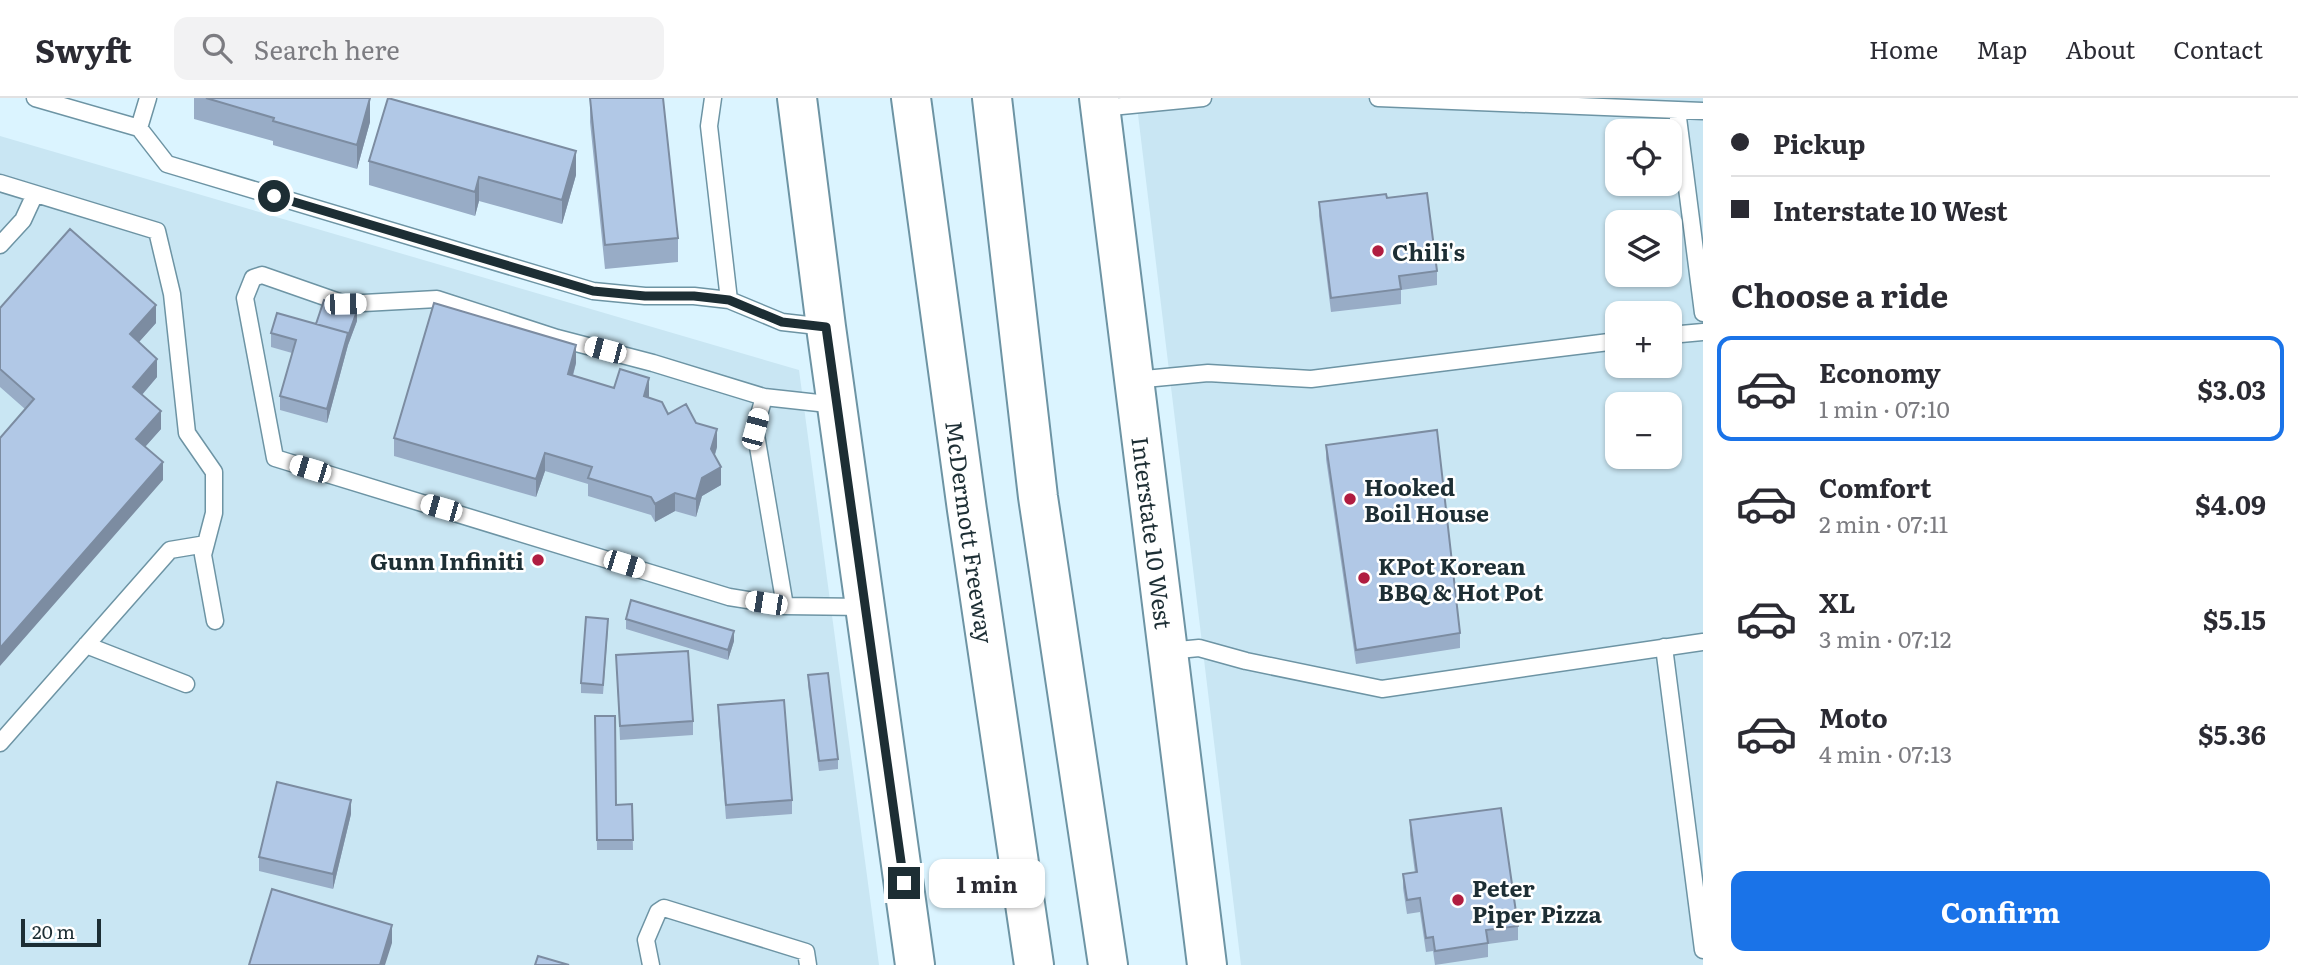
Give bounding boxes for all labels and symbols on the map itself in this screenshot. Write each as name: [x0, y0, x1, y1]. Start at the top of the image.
route start: [258, 180, 290, 212]
place label: Chili's: [1392, 234, 1465, 268]
marker: Chili's: [1370, 243, 1386, 259]
car: [324, 293, 367, 315]
car: [582, 334, 629, 366]
car: [740, 406, 771, 452]
street label: McDermott Freeway: [938, 418, 1004, 646]
street label: Interstate 10 West: [1124, 434, 1182, 632]
car: [287, 453, 334, 485]
place label: Hooked Boil House: [1364, 469, 1489, 529]
marker: Hooked Boil House: [1342, 491, 1358, 507]
car: [418, 492, 465, 524]
place label: Gunn Infiniti: [370, 543, 524, 577]
car: [601, 548, 648, 580]
place label: KPot Korean BBQ & Hot Pot: [1378, 548, 1543, 608]
marker: Gunn Infiniti: [530, 552, 546, 568]
marker: KPot Korean BBQ & Hot Pot: [1356, 570, 1372, 586]
car: [744, 589, 789, 617]
callout: 1 min: [928, 858, 1044, 908]
route end: [888, 867, 920, 899]
place label: Peter Piper Pizza: [1472, 870, 1602, 930]
marker: Peter Piper Pizza: [1450, 892, 1466, 908]
scale bar: [21, 916, 102, 948]

